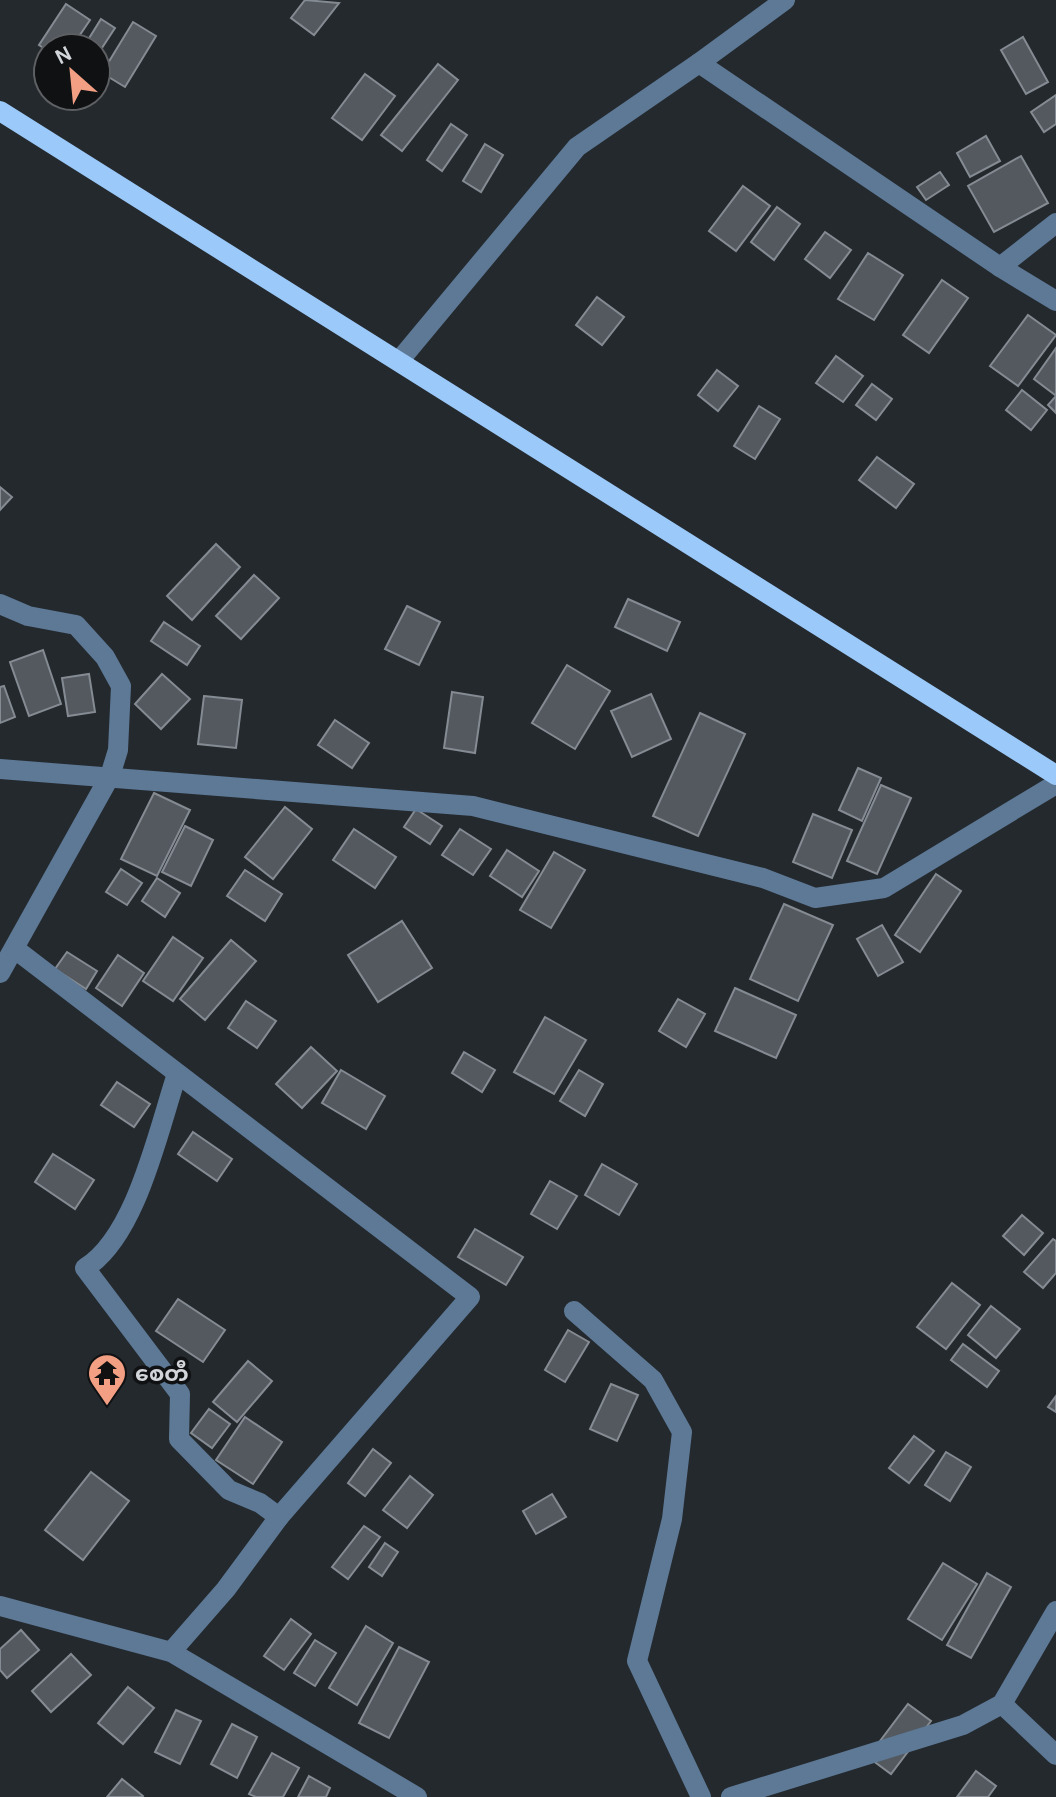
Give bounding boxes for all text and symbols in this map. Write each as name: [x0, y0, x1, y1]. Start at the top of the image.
north arrow: [32, 32, 112, 112]
text: N: [50, 40, 76, 70]
temple icon: စေတီ: [86, 1352, 128, 1407]
place label: စေတီ: [135, 1360, 189, 1387]

